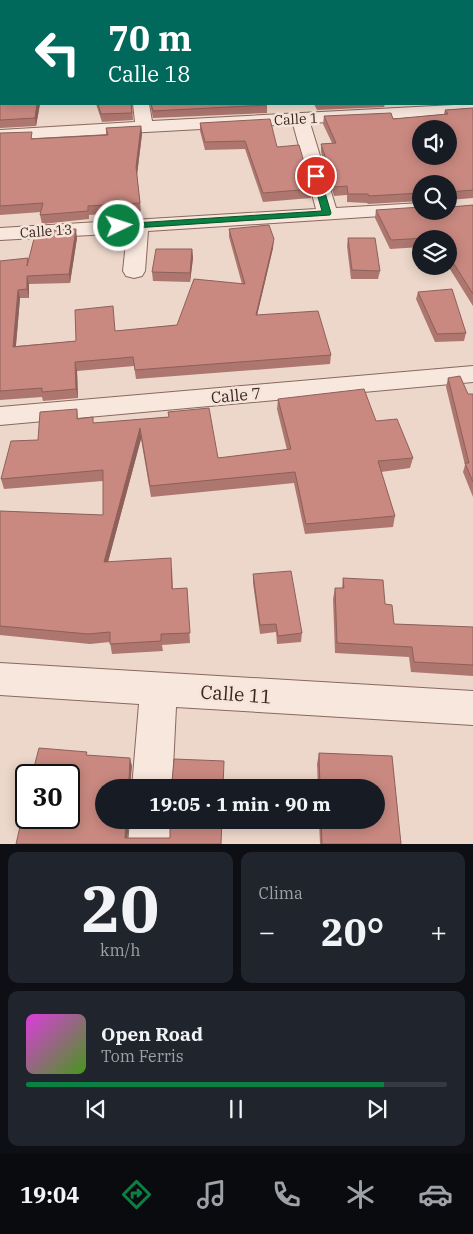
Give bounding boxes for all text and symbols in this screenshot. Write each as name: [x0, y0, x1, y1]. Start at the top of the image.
text: 70 m: [108, 15, 192, 61]
icon: left: [25, 20, 90, 85]
text: Calle 18: [108, 59, 191, 88]
street label: Calle 1: [273, 109, 319, 129]
map controls: [412, 120, 457, 275]
button: sound: [412, 120, 457, 165]
pin: [295, 155, 337, 197]
icon: arrive: [302, 162, 330, 190]
button: search: [412, 175, 457, 220]
position arrow: [92, 199, 144, 251]
street label: Calle 13: [19, 220, 73, 242]
button: layers: [412, 230, 457, 275]
street label: Calle 7: [210, 383, 262, 407]
street label: Calle 11: [200, 680, 272, 708]
speed limit sign: 30: [15, 764, 80, 829]
text: 19:05 · 1 min · 90 m: [149, 792, 331, 816]
text: 20: [81, 865, 159, 950]
text: Clima: [259, 883, 303, 903]
text: 20°: [321, 907, 384, 956]
text: −: [259, 913, 275, 950]
text: +: [430, 913, 447, 950]
text: km/h: [100, 940, 140, 960]
text: Open Road: [101, 1022, 203, 1046]
text: Tom Ferris: [101, 1046, 184, 1066]
icon: previous: [82, 1095, 110, 1123]
icon: pause: [222, 1095, 250, 1123]
icon: next: [363, 1095, 391, 1123]
icon: directions: [119, 1177, 154, 1212]
icon: music: [194, 1177, 229, 1212]
icon: phone: [269, 1177, 304, 1212]
icon: climate: [343, 1177, 378, 1212]
icon: car: [418, 1177, 453, 1212]
text: 19:04: [20, 1180, 79, 1209]

